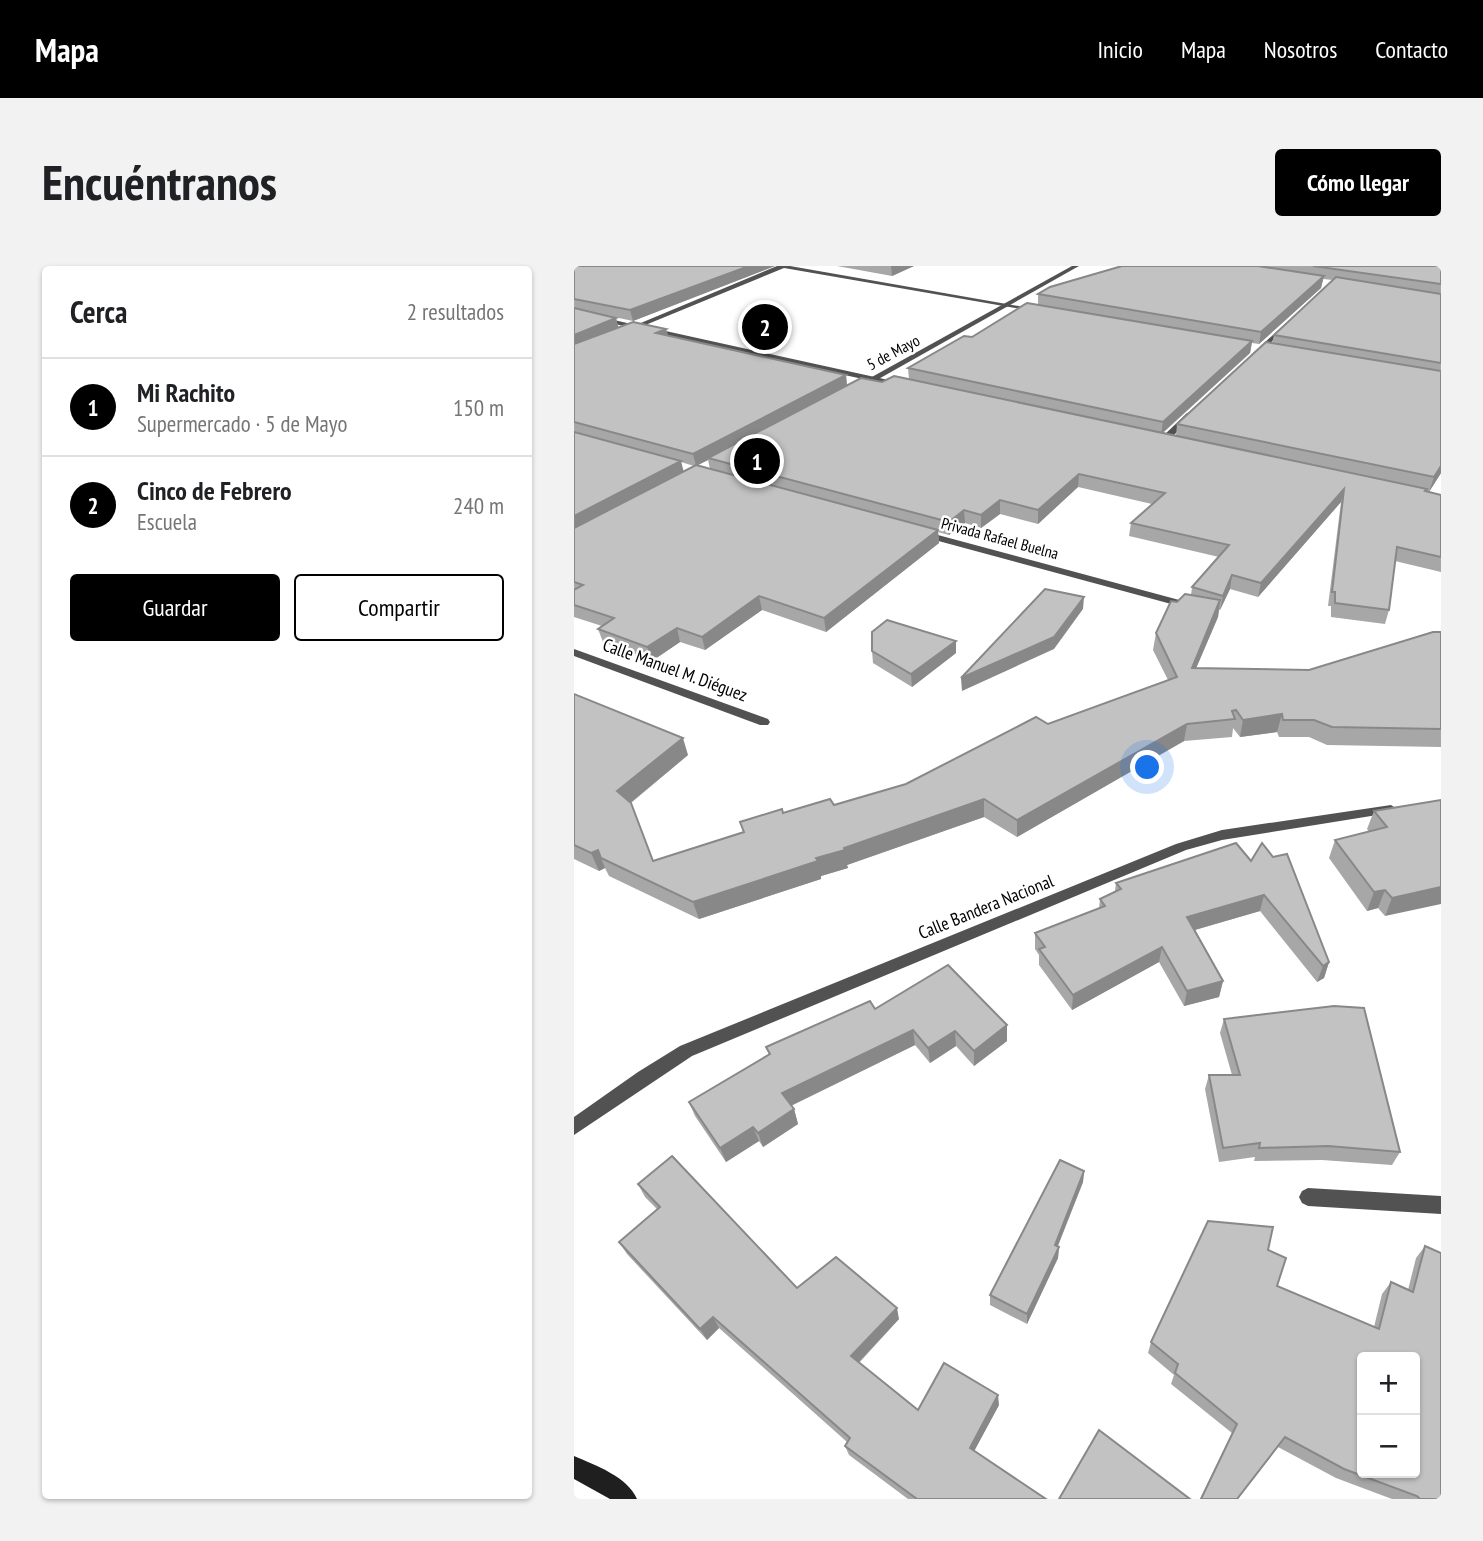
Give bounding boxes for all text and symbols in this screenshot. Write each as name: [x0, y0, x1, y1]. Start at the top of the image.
text: Mapa: [35, 28, 99, 71]
text: Inicio: [1097, 34, 1143, 65]
text: Mapa: [1181, 34, 1226, 65]
text: Nosotros: [1264, 34, 1337, 65]
text: Contacto: [1375, 34, 1448, 65]
button: Cómo llegar: [1275, 149, 1441, 216]
text: Encuéntranos: [42, 150, 277, 214]
text: Cerca: [70, 292, 127, 331]
text: 2 resultados: [407, 297, 504, 326]
pin: 2: [742, 301, 788, 353]
street label: 5 de Mayo: [863, 330, 923, 374]
text: Mi Rachito: [137, 376, 235, 409]
text: 1: [88, 393, 99, 422]
text: 150 m: [453, 393, 504, 422]
text: Supermercado · 5 de Mayo: [137, 409, 347, 438]
pin: 1: [734, 435, 780, 487]
text: Cinco de Febrero: [137, 474, 292, 507]
text: 2: [88, 491, 99, 520]
text: 240 m: [453, 491, 504, 520]
text: Escuela: [137, 507, 197, 536]
street label: Privada Rafael Buelna: [939, 513, 1061, 563]
button: Guardar: [70, 574, 280, 641]
button: Compartir: [294, 574, 504, 641]
street label: Calle Manuel M. Diéguez: [600, 633, 751, 706]
your location: [1130, 750, 1164, 784]
street label: Calle Bandera Nacional: [915, 869, 1058, 944]
map controls: [1357, 1352, 1420, 1478]
button: +: [1357, 1352, 1420, 1415]
button: −: [1357, 1415, 1420, 1478]

